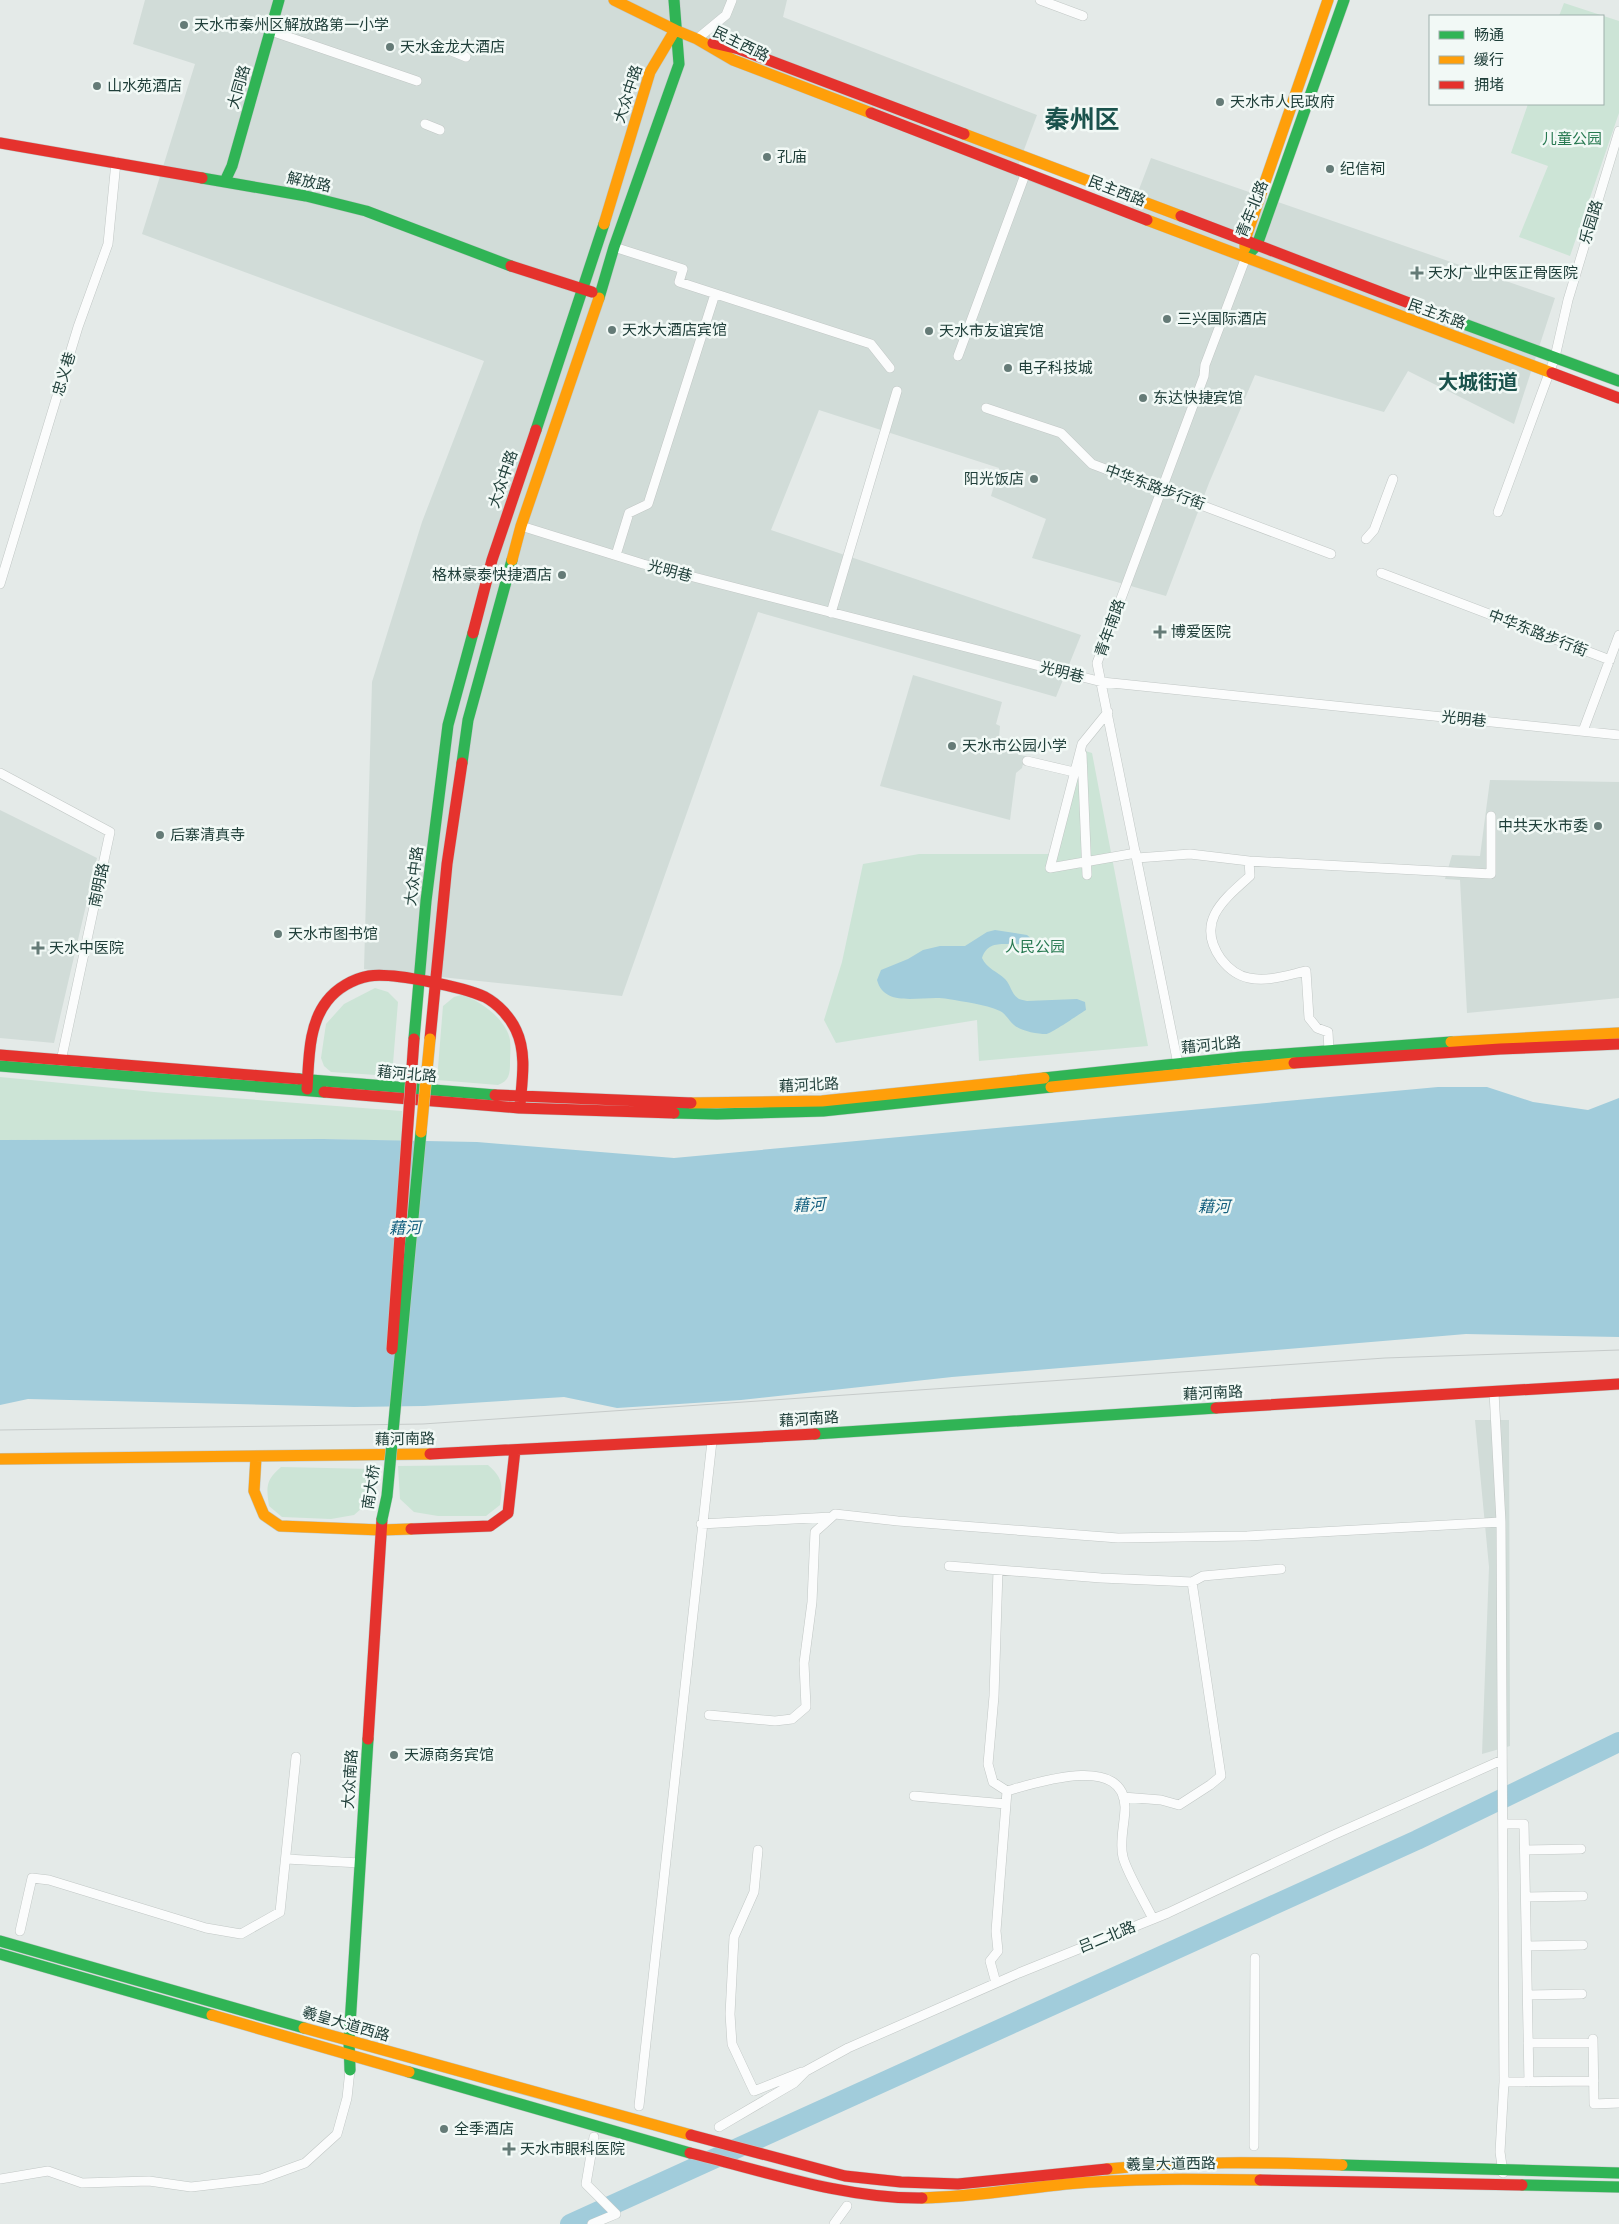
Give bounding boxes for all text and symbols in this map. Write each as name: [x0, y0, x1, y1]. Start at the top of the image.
legend: [1429, 15, 1604, 105]
place label: 天水市秦州区解放路第一小学: [194, 16, 389, 34]
marker: 天水市秦州区解放路第一小学: [178, 19, 190, 31]
street label: 民主西路: [710, 23, 772, 65]
text: 畅通: [1474, 26, 1504, 44]
place label: 天水金龙大酒店: [400, 38, 505, 56]
marker: 天水金龙大酒店: [384, 41, 396, 53]
text: 缓行: [1474, 51, 1504, 69]
street label: 大同路: [224, 63, 254, 111]
street label: 大众中路: [610, 63, 646, 125]
text: 拥堵: [1474, 76, 1504, 94]
place label: 山水苑酒店: [107, 77, 182, 95]
marker: 山水苑酒店: [91, 80, 103, 92]
place label: 天水市人民政府: [1230, 93, 1335, 111]
marker: 天水市人民政府: [1214, 96, 1226, 108]
district label: 秦州区: [1044, 104, 1120, 134]
park label: 儿童公园: [1542, 130, 1602, 148]
place label: 孔庙: [777, 148, 807, 166]
marker: 孔庙: [761, 151, 773, 163]
place label: 纪信祠: [1340, 160, 1385, 178]
marker: 纪信祠: [1324, 163, 1336, 175]
street label: 解放路: [285, 169, 333, 195]
street label: 民主西路: [1086, 172, 1148, 210]
street label: 青年北路: [1232, 178, 1272, 240]
street label: 乐园路: [1576, 198, 1606, 246]
place label: 天水广业中医正骨医院: [1428, 264, 1578, 282]
marker: 天水广业中医正骨医院: [1410, 266, 1424, 280]
street label: 民主东路: [1406, 295, 1468, 333]
place label: 三兴国际酒店: [1177, 310, 1267, 328]
marker: 三兴国际酒店: [1161, 313, 1173, 325]
place label: 天水大酒店宾馆: [622, 321, 727, 339]
place label: 天水市友谊宾馆: [939, 322, 1044, 340]
marker: 天水大酒店宾馆: [606, 324, 618, 336]
marker: 天水市友谊宾馆: [923, 325, 935, 337]
street label: 忠义巷: [49, 350, 79, 398]
place label: 电子科技城: [1018, 359, 1093, 377]
marker: 电子科技城: [1002, 362, 1014, 374]
district label: 大城街道: [1438, 370, 1518, 394]
place label: 东达快捷宾馆: [1153, 389, 1243, 407]
marker: 东达快捷宾馆: [1137, 392, 1149, 404]
street label: 大众中路: [485, 448, 521, 510]
street label: 中华东路步行街: [1103, 461, 1207, 513]
place label: 阳光饭店: [964, 470, 1024, 488]
marker: 阳光饭店: [1028, 473, 1040, 485]
street label: 光明巷: [646, 556, 694, 586]
place label: 格林豪泰快捷酒店: [432, 566, 552, 584]
marker: 格林豪泰快捷酒店: [556, 569, 568, 581]
street label: 青年南路: [1091, 597, 1129, 659]
street label: 中华东路步行街: [1486, 606, 1590, 660]
place label: 博爱医院: [1171, 623, 1231, 641]
marker: 博爱医院: [1153, 625, 1167, 639]
street label: 光明巷: [1038, 658, 1086, 686]
street label: 光明巷: [1441, 708, 1487, 730]
place label: 天水市公园小学: [962, 737, 1067, 755]
marker: 天水市公园小学: [946, 740, 958, 752]
place label: 中共天水市委: [1498, 817, 1588, 835]
marker: 中共天水市委: [1592, 820, 1604, 832]
place label: 后寨清真寺: [170, 826, 245, 844]
marker: 后寨清真寺: [154, 829, 166, 841]
street label: 大众中路: [401, 845, 427, 907]
street label: 南明路: [86, 861, 112, 909]
place label: 天水市图书馆: [288, 925, 378, 943]
marker: 天水市图书馆: [272, 928, 284, 940]
park label: 人民公园: [1005, 938, 1065, 956]
place label: 天水中医院: [49, 939, 124, 957]
marker: 天水中医院: [31, 941, 45, 955]
street label: 藉河北路: [1180, 1033, 1242, 1057]
street label: 藉河北路: [376, 1062, 438, 1086]
street label: 藉河北路: [779, 1074, 839, 1096]
water label: 藉河: [793, 1195, 828, 1215]
water label: 藉河: [1198, 1197, 1233, 1216]
water label: 藉河: [389, 1218, 424, 1238]
street label: 藉河南路: [1183, 1382, 1243, 1404]
street label: 藉河南路: [778, 1408, 840, 1430]
street label: 藉河南路: [375, 1429, 435, 1449]
street label: 南大桥: [359, 1463, 383, 1511]
place label: 天源商务宾馆: [404, 1746, 494, 1764]
street label: 大众南路: [339, 1748, 361, 1810]
marker: 天源商务宾馆: [388, 1749, 400, 1761]
street label: 吕二北路: [1076, 1917, 1138, 1957]
street label: 羲皇大道西路: [300, 2003, 392, 2045]
place label: 全季酒店: [454, 2120, 514, 2138]
marker: 全季酒店: [438, 2123, 450, 2135]
place label: 天水市眼科医院: [520, 2140, 625, 2158]
marker: 天水市眼科医院: [502, 2142, 516, 2156]
street label: 羲皇大道西路: [1126, 2154, 1216, 2174]

